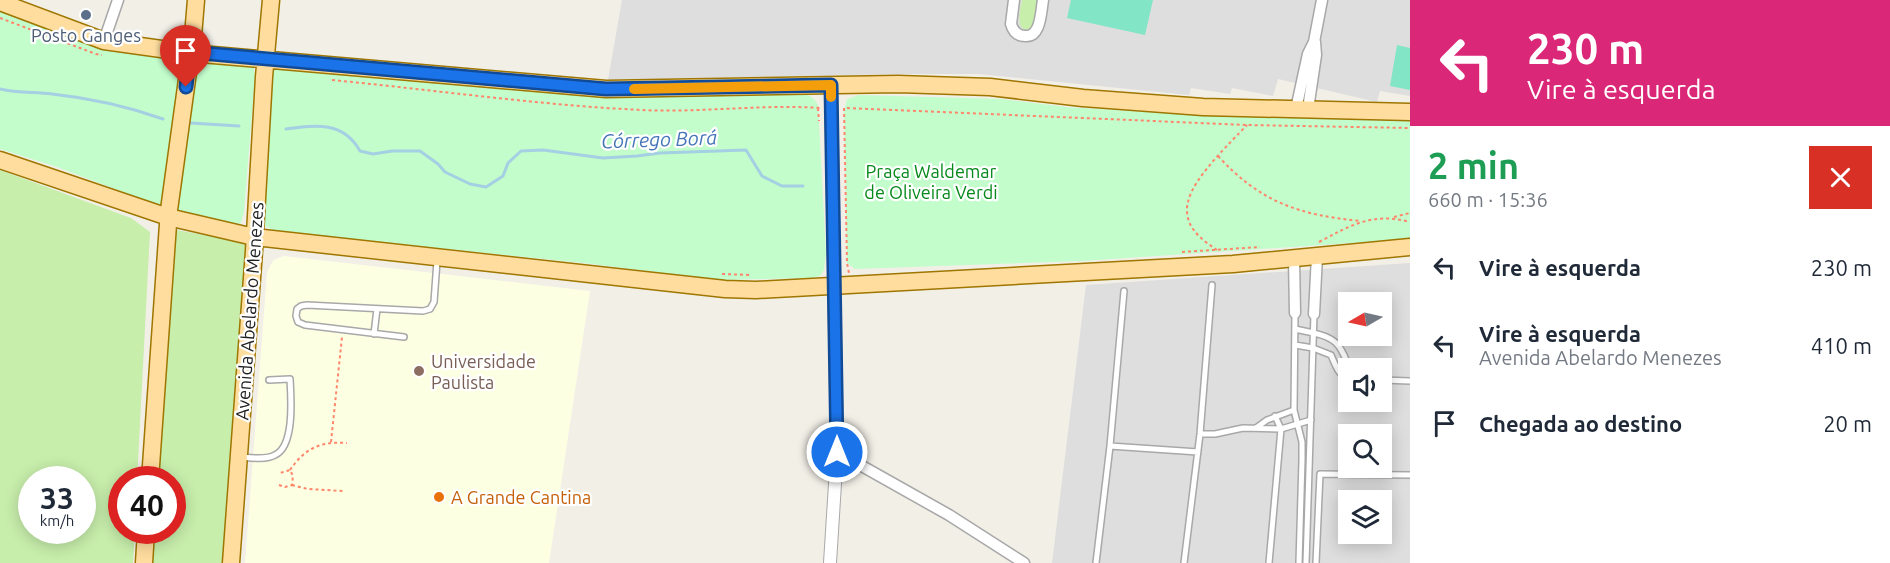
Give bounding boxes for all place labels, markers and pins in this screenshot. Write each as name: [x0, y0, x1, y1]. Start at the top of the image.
marker: Posto Ganges: [79, 8, 93, 22]
place label: Posto Ganges: [31, 25, 141, 45]
pin: [160, 25, 211, 87]
place label: Universidade Paulista: [431, 351, 536, 392]
marker: Universidade Paulista: [412, 364, 426, 378]
place label: A Grande Cantina: [451, 487, 591, 507]
marker: A Grande Cantina: [432, 490, 446, 504]

